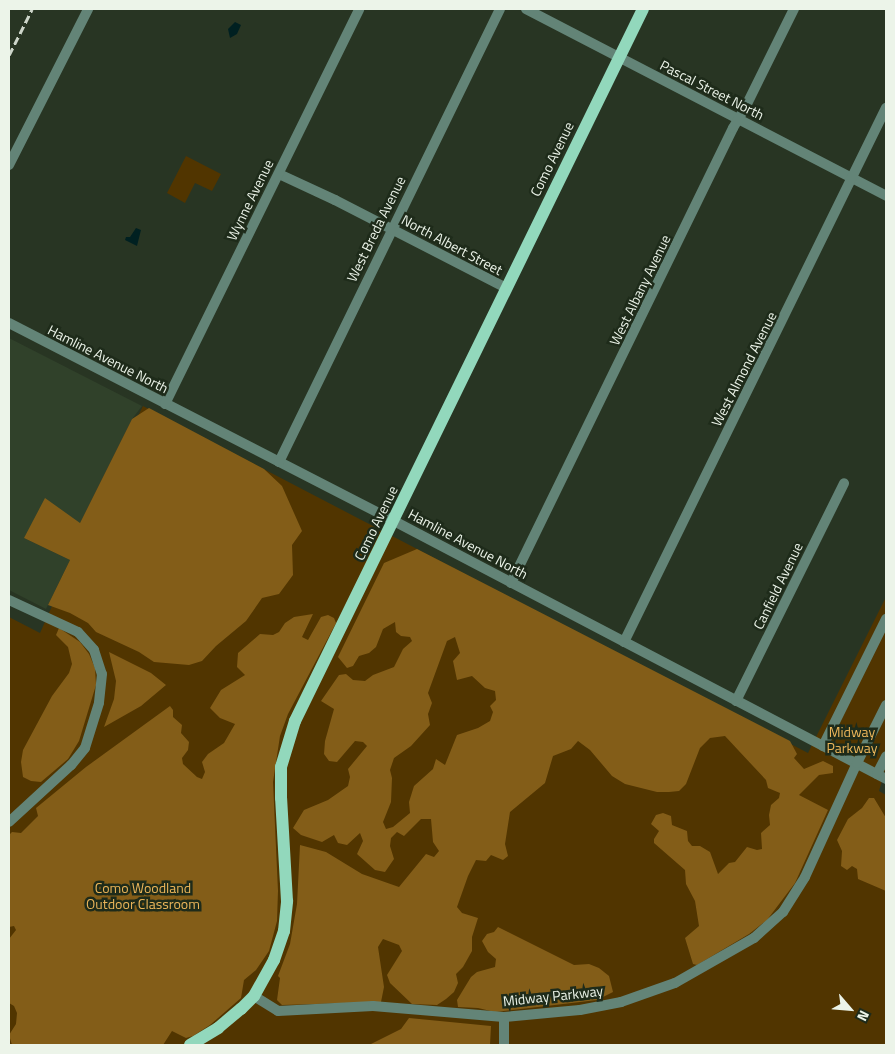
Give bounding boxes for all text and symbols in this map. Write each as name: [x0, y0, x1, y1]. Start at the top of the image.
street label: Pascal Street North: [657, 57, 767, 123]
street label: Como Avenue: [527, 119, 577, 199]
street label: Wynne Avenue: [223, 157, 277, 243]
street label: West Breda Avenue: [343, 173, 409, 285]
street label: North Albert Street: [399, 211, 505, 279]
street label: West Albany Avenue: [606, 232, 674, 348]
street label: West Almond Avenue: [708, 309, 780, 429]
street label: Hamline Avenue North: [45, 321, 171, 397]
street label: Como Avenue: [351, 483, 401, 563]
street label: Hamline Avenue North: [405, 505, 531, 583]
street label: Canfield Avenue: [750, 540, 806, 632]
park label: Midway Parkway: [826, 724, 878, 756]
park label: Como Woodland Outdoor Classroom: [86, 880, 200, 912]
street label: Midway Parkway: [502, 982, 604, 1010]
north arrow: [825, 984, 875, 1034]
text: N: [852, 1007, 875, 1025]

